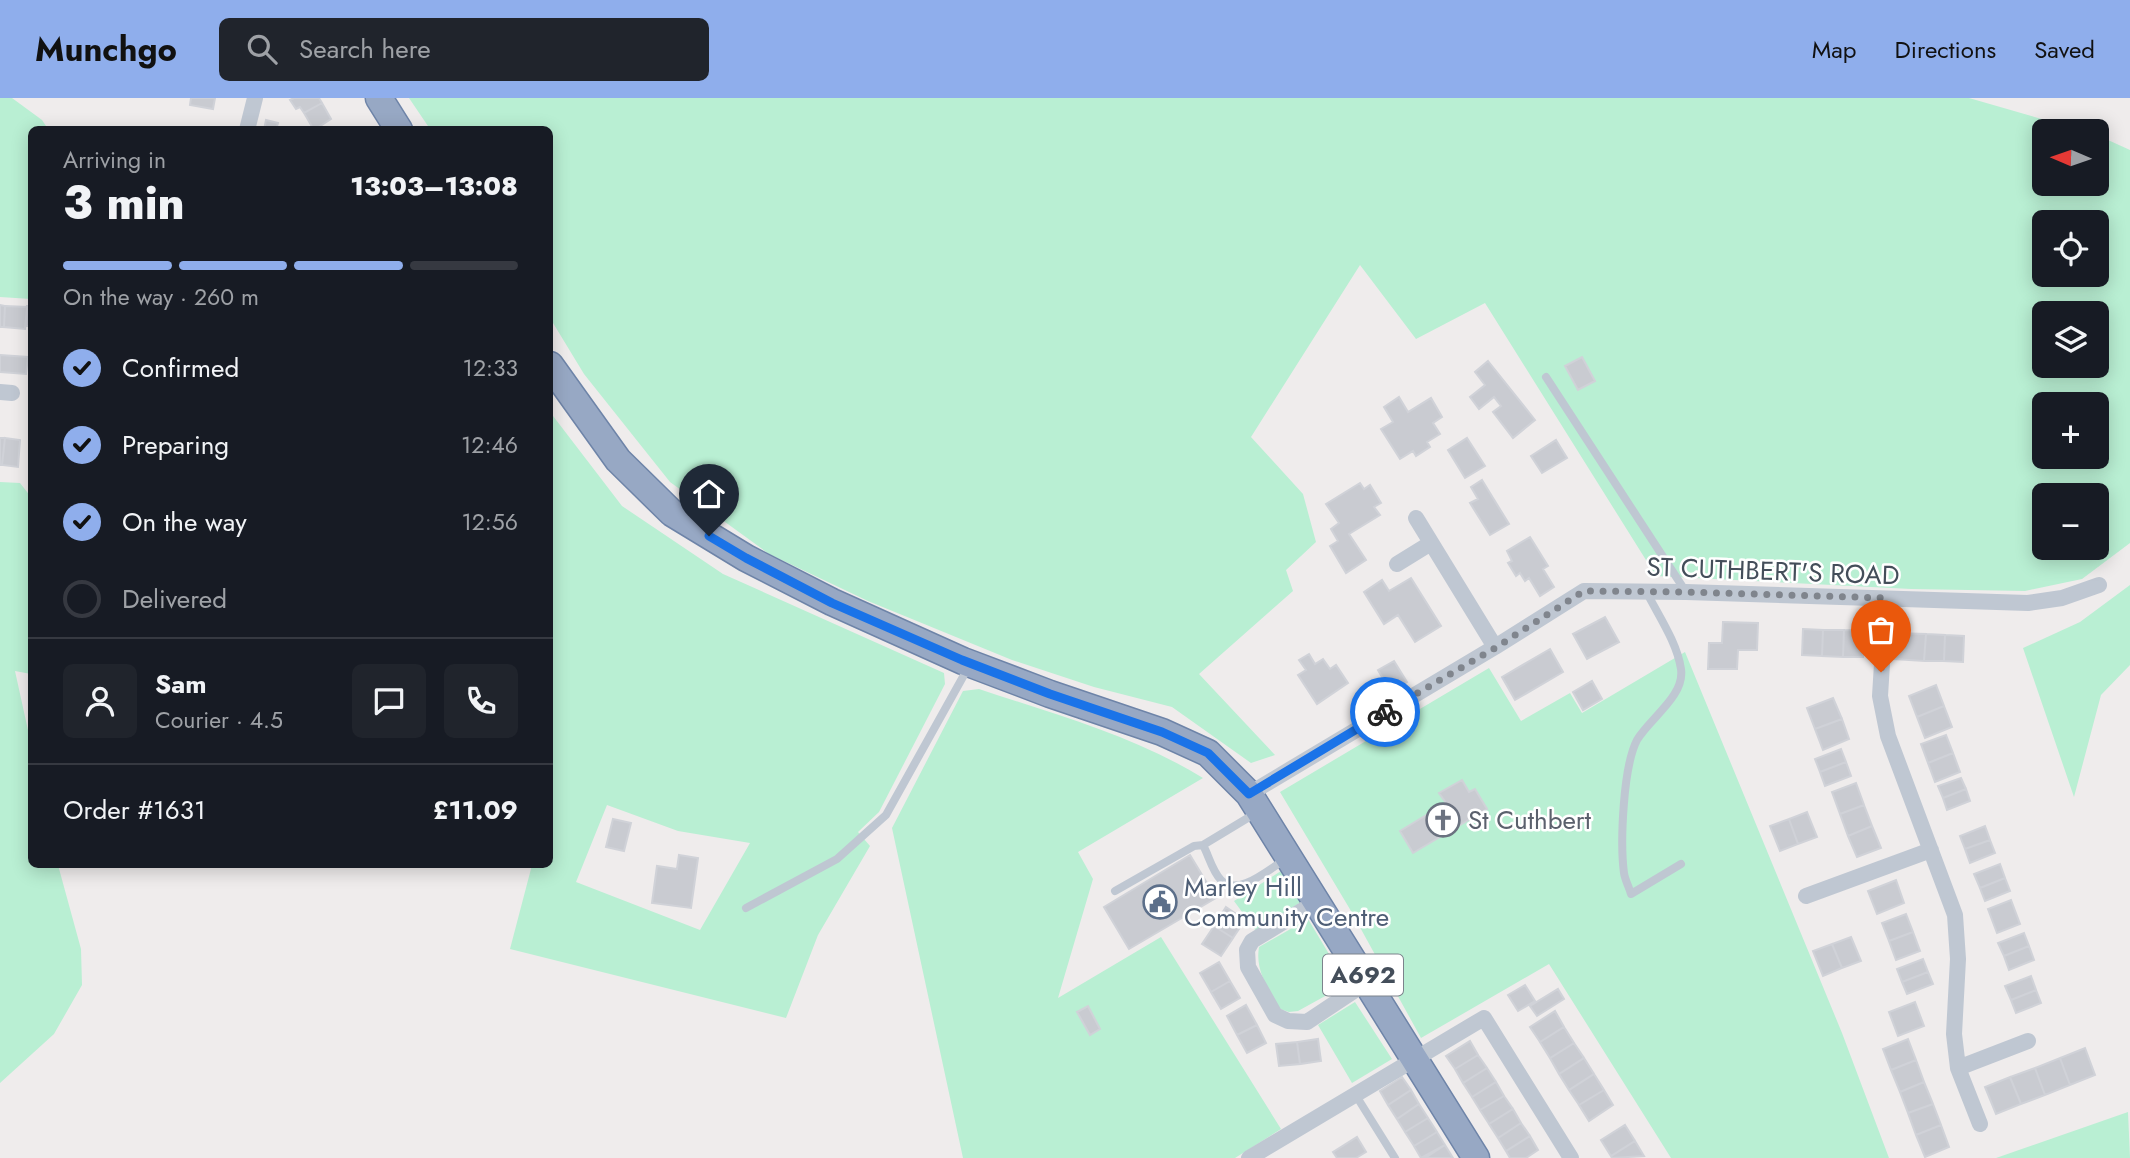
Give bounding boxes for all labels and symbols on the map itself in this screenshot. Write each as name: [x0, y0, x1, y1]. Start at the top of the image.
north arrow: [2032, 119, 2109, 196]
pin: [679, 464, 739, 536]
street label: ST CUTHBERT'S ROAD: [1646, 548, 1900, 594]
pin: [1851, 600, 1911, 672]
courier: [1350, 677, 1420, 747]
church icon: St Cuthbert: [1424, 801, 1462, 839]
place label: St Cuthbert: [1468, 801, 1592, 839]
place label: Marley Hill Community Centre: [1184, 868, 1389, 936]
public building icon: Marley Hill Community Centre: [1141, 883, 1179, 921]
road number: A692: [1323, 954, 1403, 996]

